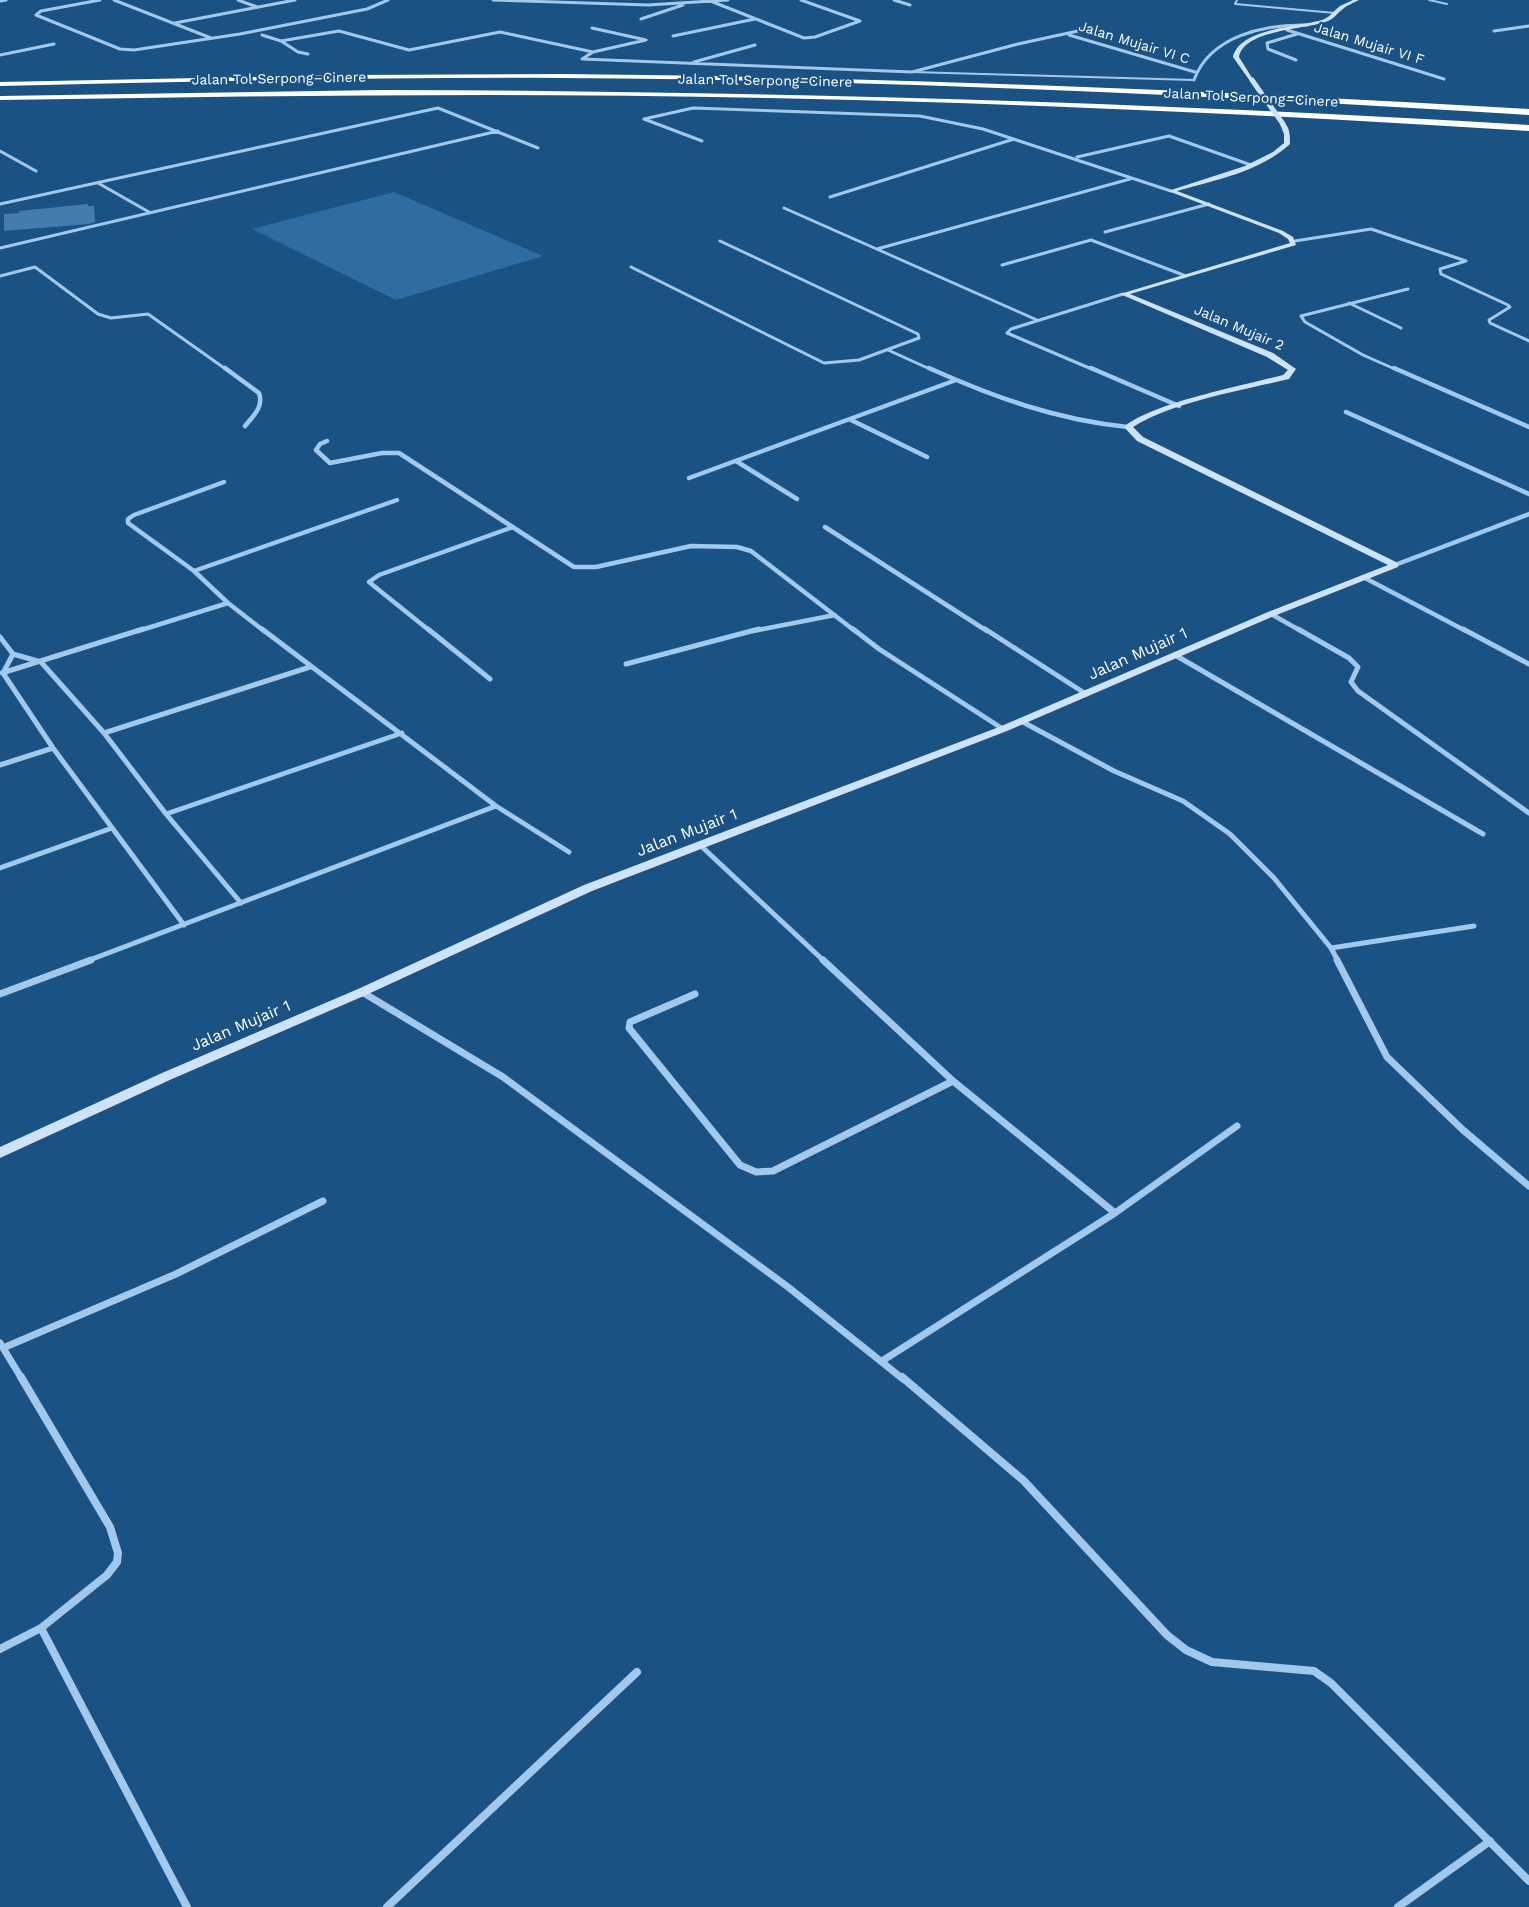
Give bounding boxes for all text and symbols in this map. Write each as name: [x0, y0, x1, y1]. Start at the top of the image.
street label: Jalan Mujair VI C: [1076, 18, 1192, 68]
street label: Jalan Mujair VI F: [1312, 19, 1426, 69]
street label: Jalan Tol Serpong–Cinere: [192, 69, 366, 89]
street label: Jalan Tol Serpong–Cinere: [678, 71, 852, 91]
street label: Jalan Tol Serpong–Cinere: [1163, 85, 1339, 111]
street label: Jalan Mujair 2: [1192, 302, 1286, 354]
street label: Jalan Mujair 1: [1086, 624, 1190, 684]
street label: Jalan Mujair 1: [634, 805, 740, 861]
street label: Jalan Mujair 1: [188, 996, 294, 1056]

